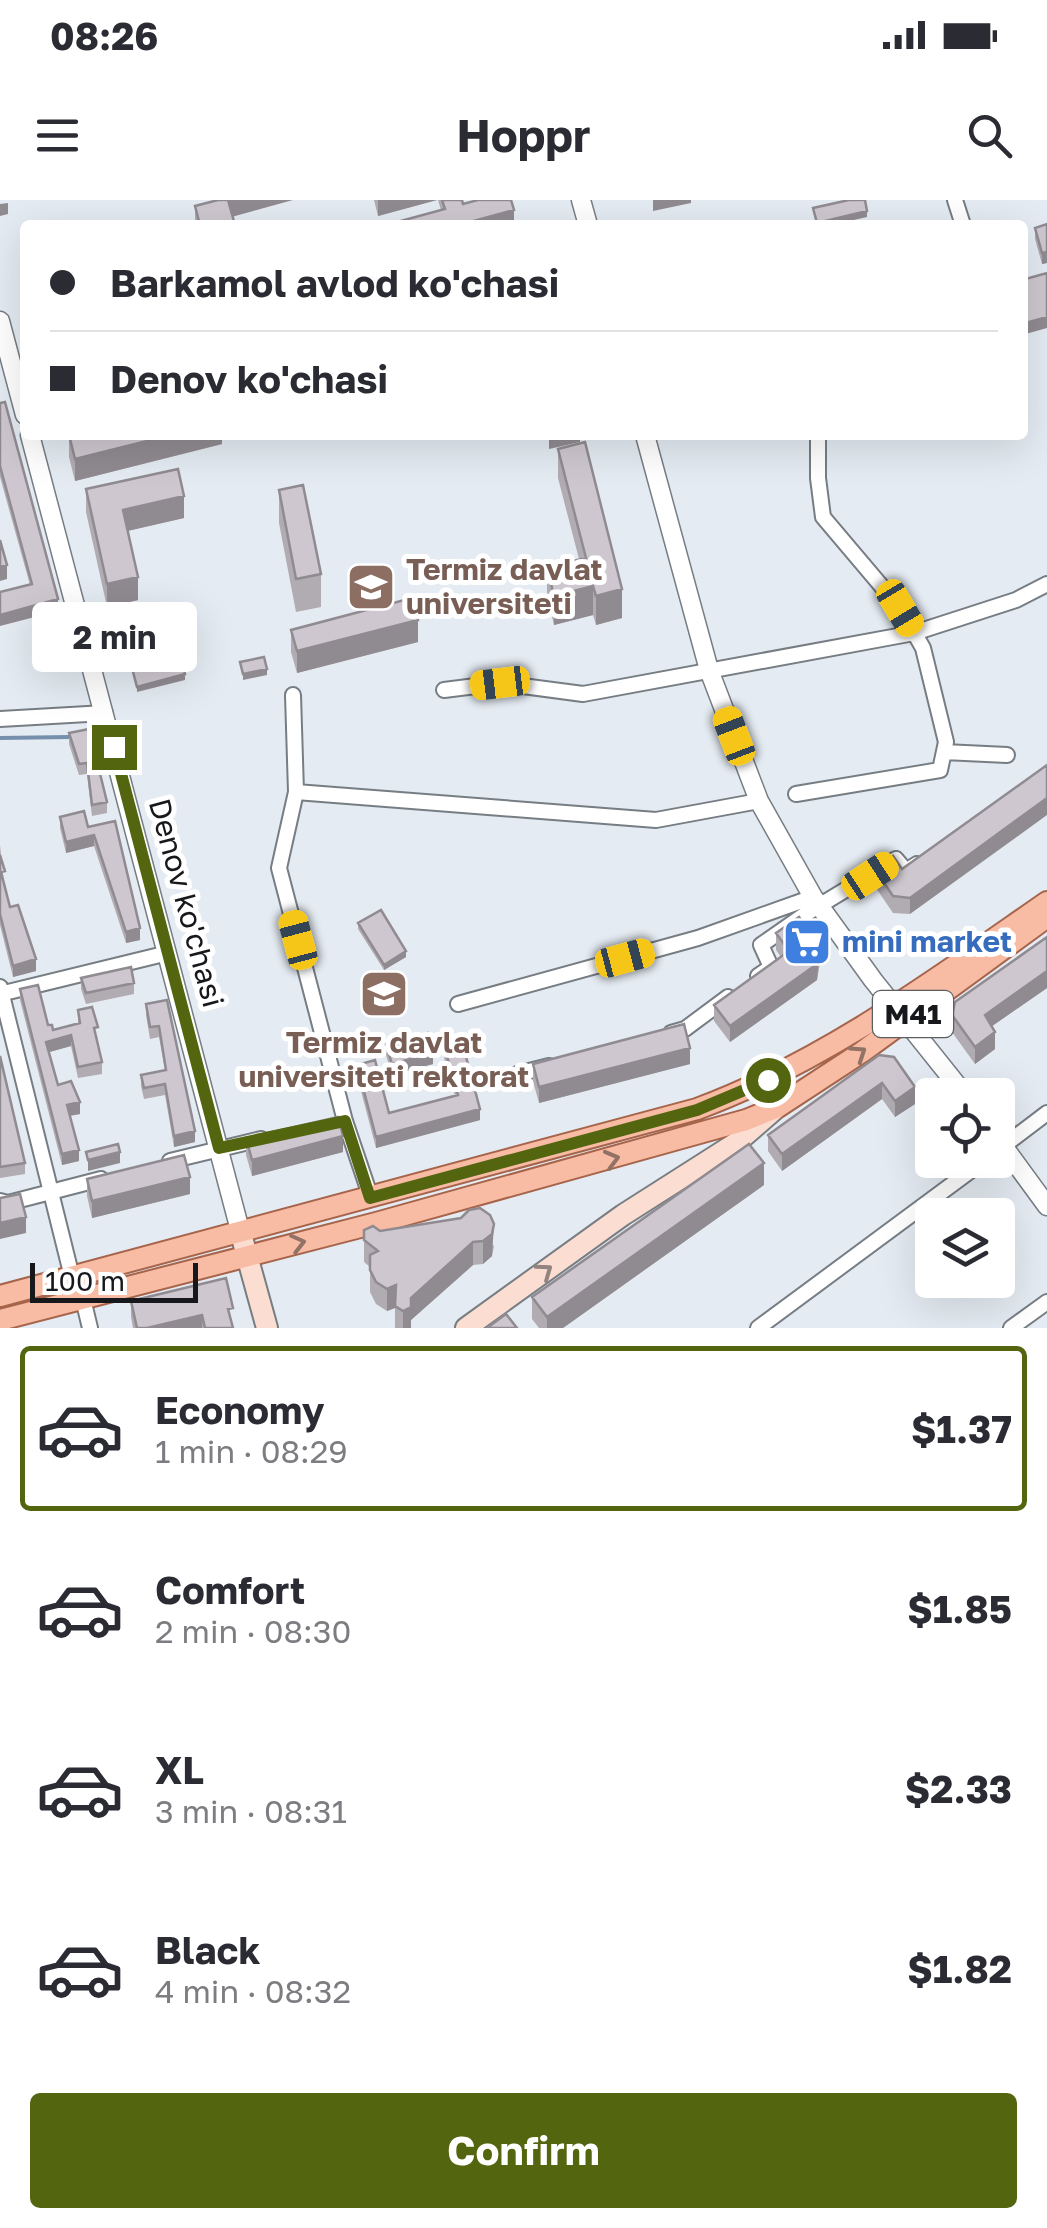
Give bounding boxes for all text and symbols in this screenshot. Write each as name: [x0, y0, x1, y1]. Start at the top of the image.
text: 08:26: [50, 13, 159, 58]
icon: menu: [30, 108, 85, 163]
text: Hoppr: [456, 108, 591, 162]
icon: search: [962, 108, 1017, 163]
text: Barkamol avlod ko'chasi: [110, 260, 559, 305]
text: Denov ko'chasi: [110, 356, 388, 401]
place label: Termiz davlat universiteti: [406, 551, 603, 621]
school or university icon: Termiz davlat universiteti: [345, 561, 397, 613]
car: [872, 575, 928, 641]
callout: 2 min: [32, 602, 196, 672]
text: 2 min: [73, 618, 156, 656]
car: [468, 664, 532, 702]
car: [709, 703, 759, 769]
route end: [92, 725, 137, 770]
street label: Denov ko'chasi: [142, 794, 232, 1011]
car: [837, 847, 903, 905]
car: [276, 907, 320, 973]
supermarket icon: mini market: [781, 916, 833, 968]
place label: mini market: [842, 923, 1012, 959]
car: [592, 936, 658, 980]
school or university icon: Termiz davlat universiteti rektorat: [358, 968, 410, 1020]
road number: M41: [873, 991, 953, 1037]
place label: Termiz davlat universiteti rektorat: [239, 1024, 529, 1094]
one-way arrow: [849, 1047, 867, 1066]
route start: [746, 1058, 791, 1103]
map controls: [915, 1078, 1015, 1298]
button: locate: [915, 1078, 1015, 1178]
one-way arrow: [603, 1150, 620, 1171]
button: layers: [915, 1198, 1015, 1298]
one-way arrow: [289, 1233, 306, 1254]
scale bar: [30, 1258, 198, 1302]
text: 100 m: [45, 1264, 125, 1297]
one-way arrow: [534, 1265, 553, 1283]
icon: car: [35, 1384, 125, 1474]
text: Economy: [155, 1387, 324, 1432]
text: $1.37: [911, 1406, 1012, 1451]
text: 1 min · 08:29: [155, 1432, 348, 1470]
icon: car: [35, 1564, 125, 1654]
text: Comfort: [155, 1567, 305, 1612]
text: $1.85: [907, 1586, 1012, 1631]
text: 2 min · 08:30: [155, 1612, 351, 1650]
icon: car: [35, 1744, 125, 1834]
text: XL: [155, 1747, 204, 1792]
text: $2.33: [905, 1766, 1012, 1811]
text: 3 min · 08:31: [155, 1792, 347, 1830]
icon: car: [35, 1924, 125, 2014]
text: Black: [155, 1927, 260, 1972]
text: $1.82: [907, 1946, 1012, 1991]
text: 4 min · 08:32: [155, 1972, 351, 2010]
button: Confirm: [30, 2093, 1017, 2208]

